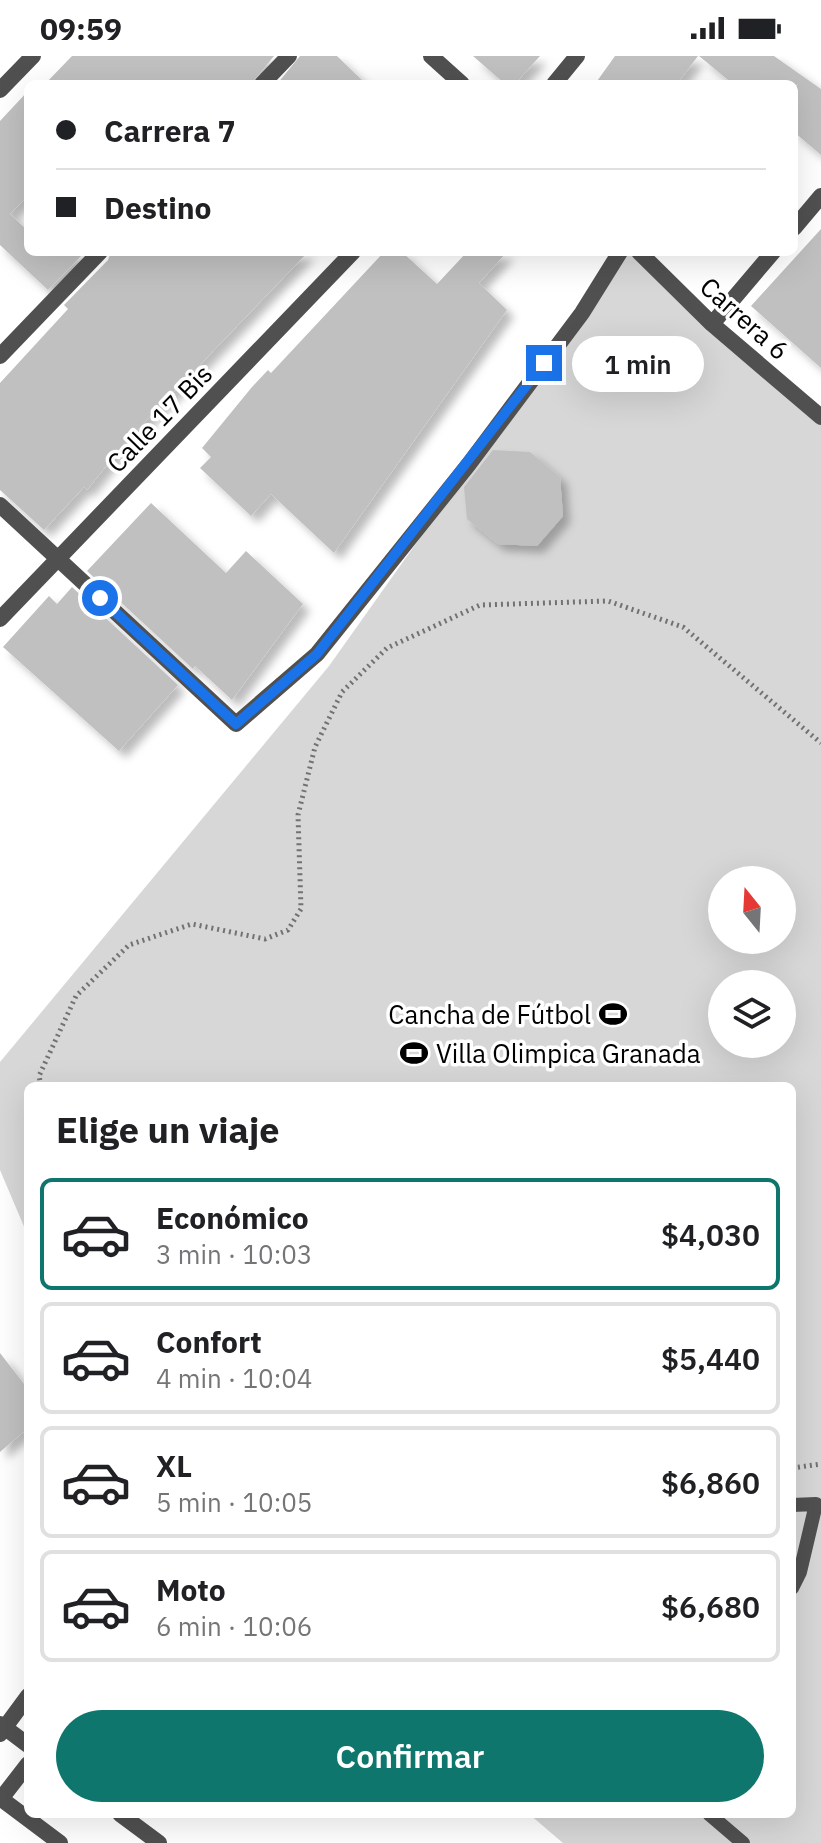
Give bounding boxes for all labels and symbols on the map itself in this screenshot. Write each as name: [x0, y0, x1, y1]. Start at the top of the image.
street label: Carrera 6: [693, 269, 797, 367]
callout: 1 min: [572, 335, 704, 391]
route end: [526, 345, 562, 381]
street label: Calle 17 Bis: [99, 357, 219, 479]
route start: [82, 580, 118, 616]
north arrow: [708, 866, 796, 954]
place label: Cancha de Fútbol: [388, 997, 591, 1031]
sports icon: Cancha de Fútbol: [598, 999, 628, 1029]
place label: Villa Olimpica Granada: [436, 1036, 701, 1070]
sports icon: Villa Olimpica Granada: [399, 1038, 429, 1068]

